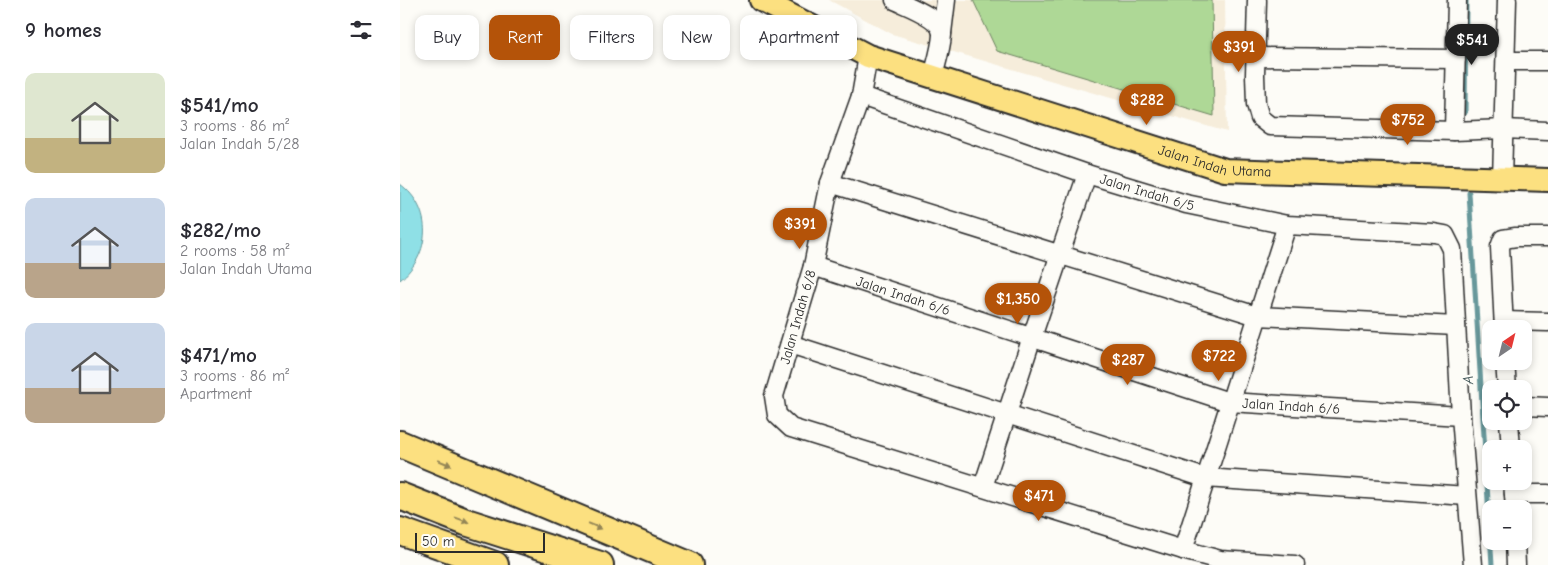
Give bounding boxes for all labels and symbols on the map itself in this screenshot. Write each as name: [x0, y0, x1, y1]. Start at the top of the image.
pin: $541: [1442, 23, 1502, 66]
pin: $391: [1209, 30, 1269, 73]
pin: $282: [1117, 84, 1177, 126]
pin: $752: [1378, 104, 1438, 146]
street label: Jalan Indah Utama: [1156, 141, 1272, 180]
street label: Jalan Indah 6/5: [1098, 170, 1196, 214]
pin: $391: [770, 208, 830, 250]
street label: Jalan Indah 6/8: [776, 268, 820, 366]
street label: Jalan Indah 6/6: [854, 272, 952, 319]
pin: $1,350: [977, 282, 1059, 325]
north arrow: [1482, 320, 1532, 370]
pin: $722: [1189, 340, 1249, 382]
pin: $287: [1098, 344, 1158, 386]
water label: A: [1459, 375, 1477, 386]
street label: Jalan Indah 6/6: [1242, 394, 1341, 417]
one-way arrow: [438, 460, 452, 468]
pin: $471: [1009, 480, 1069, 522]
one-way arrow: [455, 516, 470, 524]
one-way arrow: [588, 523, 602, 531]
scale bar: [415, 530, 545, 553]

